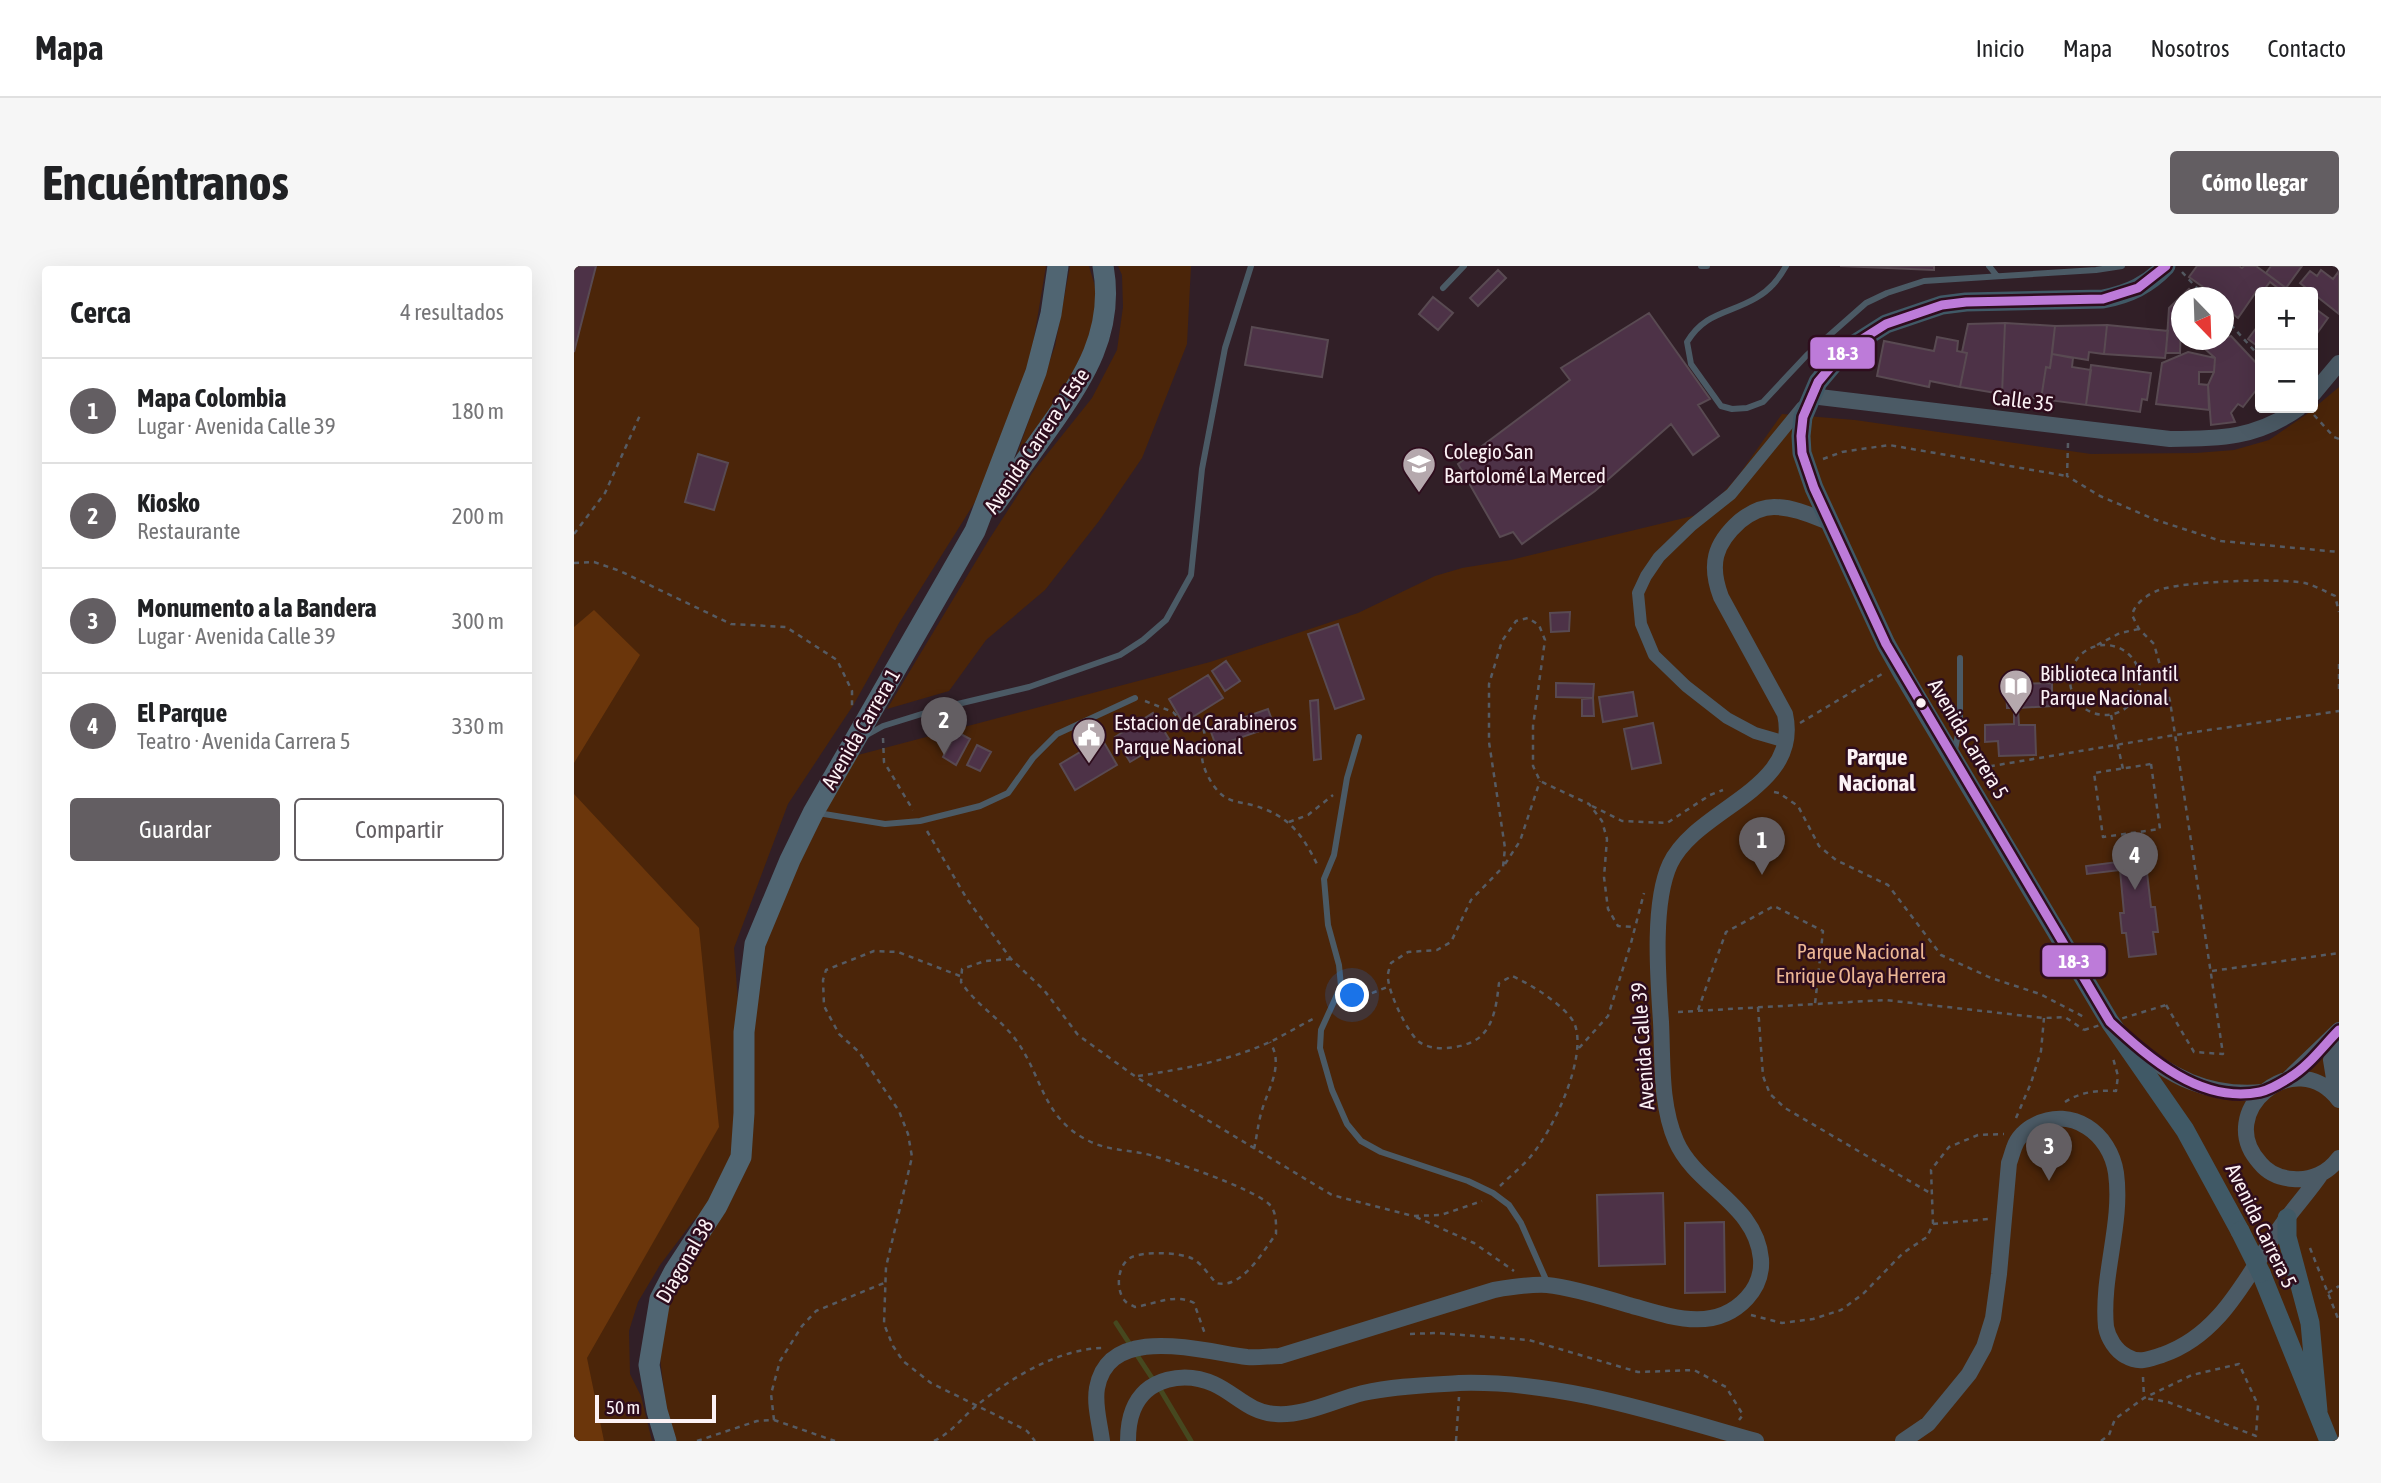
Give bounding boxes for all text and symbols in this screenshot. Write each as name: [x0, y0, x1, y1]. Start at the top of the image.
text: Mapa: [35, 29, 103, 67]
text: Inicio: [1976, 35, 2025, 62]
text: Mapa: [2063, 35, 2112, 62]
text: Nosotros: [2150, 35, 2229, 62]
text: Contacto: [2267, 35, 2346, 62]
button: Cómo llegar: [2170, 151, 2339, 214]
text: Encuéntranos: [42, 154, 289, 210]
north arrow: [2171, 287, 2234, 350]
map controls: [2255, 287, 2318, 413]
button: +: [2255, 287, 2318, 350]
text: Cerca: [70, 295, 131, 329]
text: 4 resultados: [400, 299, 504, 325]
line badge: 18-3: [1809, 336, 1876, 370]
text: 18-3: [1827, 342, 1859, 364]
button: −: [2255, 350, 2318, 413]
street label: Avenida Carrera 2 Este: [979, 363, 1094, 518]
text: Mapa Colombia: [137, 383, 286, 413]
street label: Calle 35: [1991, 384, 2056, 416]
text: 1: [88, 398, 98, 424]
text: 180 m: [452, 398, 504, 424]
text: Lugar · Avenida Calle 39: [137, 413, 336, 439]
place label: Colegio San Bartolomé La Merced: [1444, 439, 1606, 487]
school or university icon: Colegio San Bartolomé La Merced: [1400, 445, 1438, 494]
text: Kiosko: [137, 488, 200, 518]
text: 2: [88, 503, 98, 529]
text: 200 m: [452, 503, 504, 529]
text: Restaurante: [137, 518, 241, 544]
text: Monumento a la Bandera: [137, 593, 377, 623]
text: 3: [88, 608, 98, 634]
text: 300 m: [452, 608, 504, 634]
text: Lugar · Avenida Calle 39: [137, 623, 336, 649]
place label: Biblioteca Infantil Parque Nacional: [2040, 661, 2179, 709]
street label: Avenida Carrera 1: [816, 664, 904, 793]
library icon: Biblioteca Infantil Parque Nacional: [1997, 667, 2035, 716]
street label: Avenida Carrera 5: [1924, 674, 2014, 803]
unlabelled marker: [1914, 696, 1928, 710]
pin: 2: [921, 697, 967, 755]
text: El Parque: [137, 698, 227, 728]
place label: Estacion de Carabineros Parque Nacional: [1114, 710, 1297, 758]
text: 4: [88, 713, 98, 739]
text: 330 m: [452, 713, 504, 739]
public building icon: Estacion de Carabineros Parque Nacional: [1070, 716, 1108, 765]
text: Teatro · Avenida Carrera 5: [137, 728, 351, 754]
district label: Parque Nacional: [1839, 744, 1916, 796]
button: Guardar: [70, 798, 280, 861]
button: Compartir: [294, 798, 504, 861]
pin: 1: [1739, 817, 1785, 875]
pin: 4: [2112, 832, 2158, 890]
park label: Parque Nacional Enrique Olaya Herrera: [1776, 939, 1946, 987]
line badge: 18-3: [2041, 944, 2107, 978]
text: 18-3: [2058, 950, 2090, 972]
your location: [1335, 978, 1369, 1012]
street label: Avenida Calle 39: [1626, 981, 1658, 1111]
pin: 3: [2026, 1123, 2072, 1181]
street label: Avenida Carrera 5: [2221, 1159, 2302, 1292]
street label: Diagonal 38: [650, 1214, 718, 1307]
scale bar: [595, 1392, 716, 1424]
text: 50 m: [606, 1396, 640, 1418]

